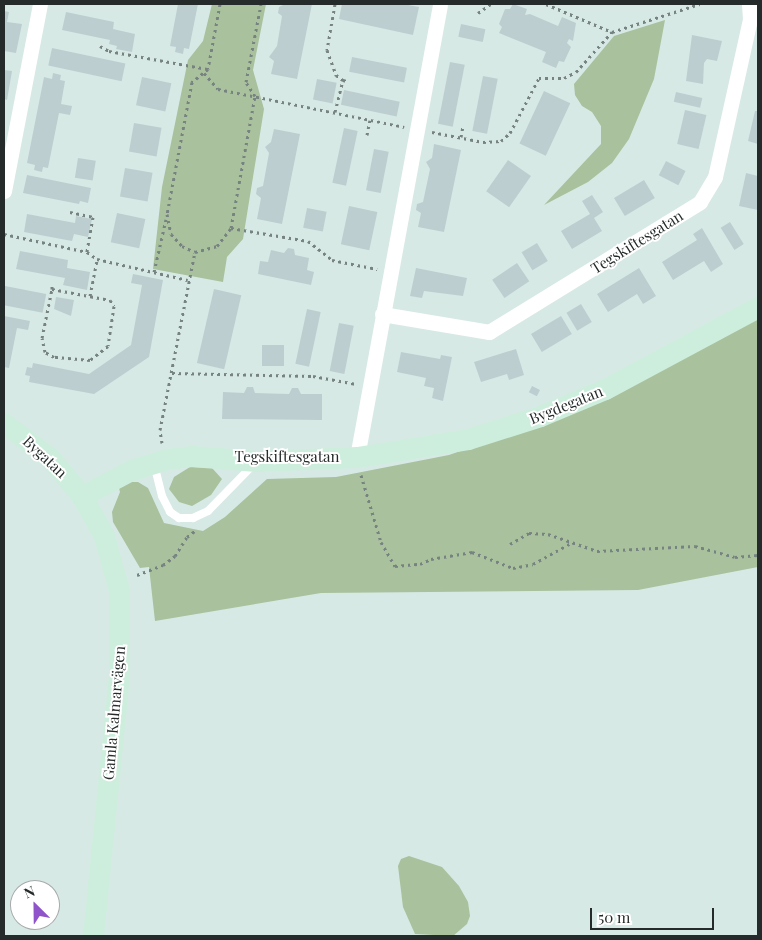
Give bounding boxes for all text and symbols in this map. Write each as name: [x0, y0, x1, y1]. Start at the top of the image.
street label: Tegskiftesgatan: [588, 207, 686, 277]
street label: Bygdegatan: [527, 382, 605, 428]
street label: Bygatan: [19, 432, 71, 482]
street label: Tegskiftesgatan: [234, 448, 340, 466]
street label: Gamla Kalmarvägen: [99, 645, 129, 781]
north arrow: [10, 880, 60, 930]
text: N: [21, 881, 38, 902]
scale bar: [592, 898, 716, 930]
text: 50 m: [598, 907, 630, 927]

